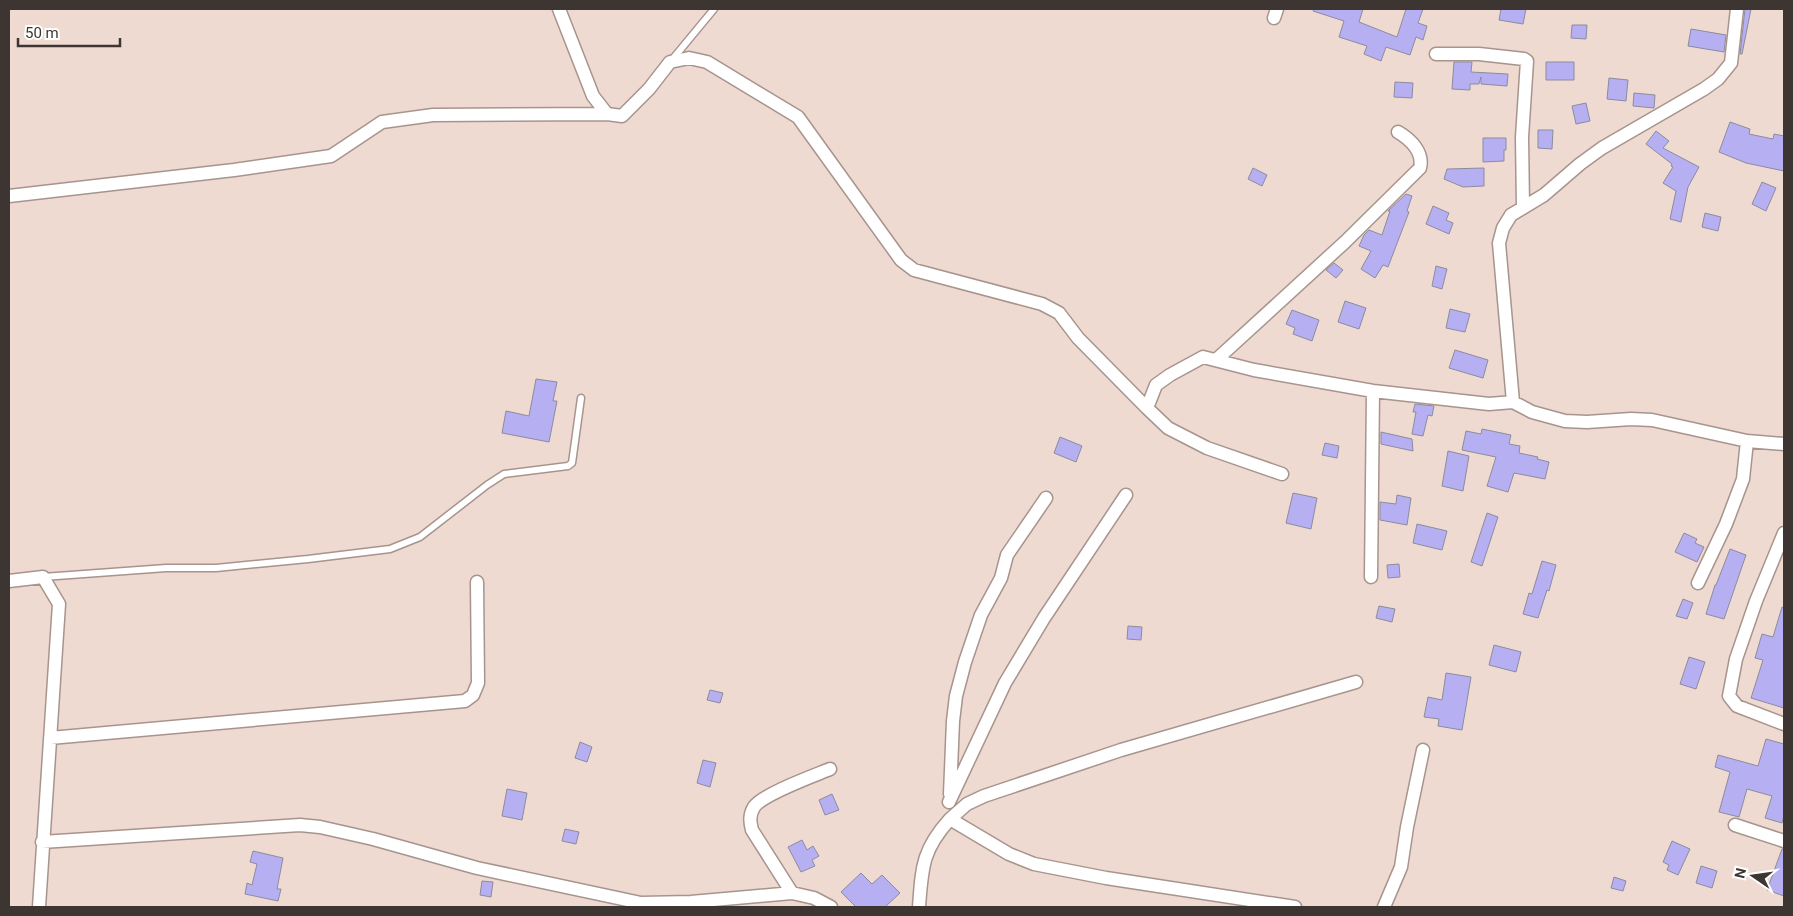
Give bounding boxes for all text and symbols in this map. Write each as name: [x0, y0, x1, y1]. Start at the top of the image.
scale bar: [18, 15, 120, 47]
text: 50 m: [25, 24, 59, 42]
north arrow: [1728, 851, 1778, 901]
text: N: [1731, 866, 1749, 880]

